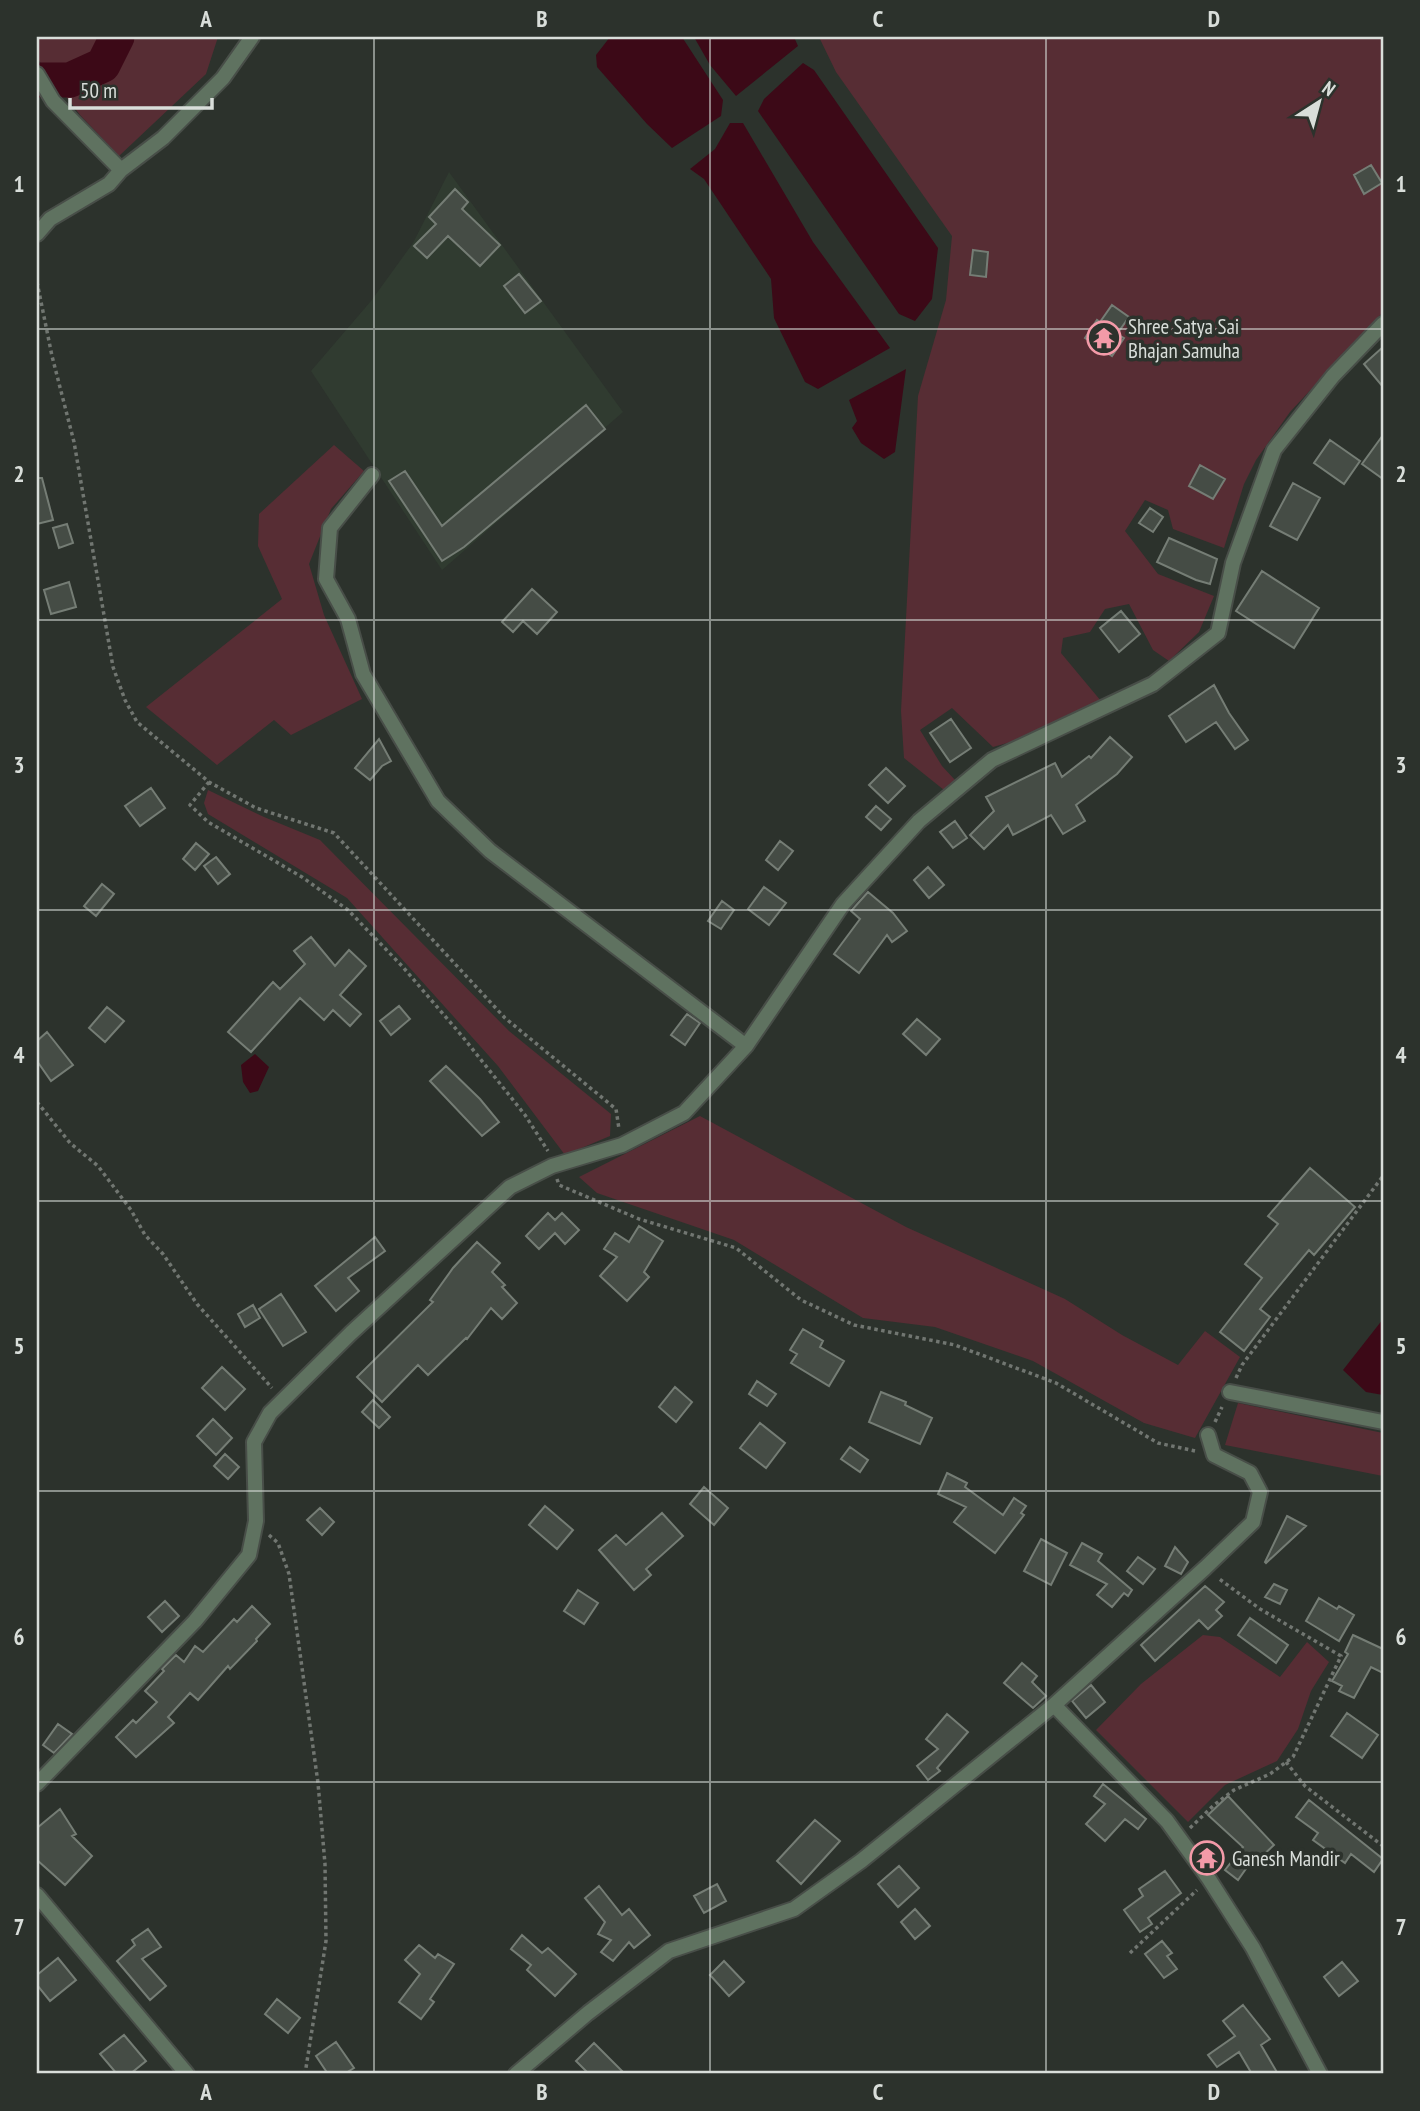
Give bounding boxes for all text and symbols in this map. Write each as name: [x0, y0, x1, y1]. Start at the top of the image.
text: A: [199, 4, 212, 33]
text: B: [536, 4, 548, 33]
text: C: [873, 4, 884, 33]
text: D: [1208, 4, 1220, 33]
scale bar: [70, 66, 212, 110]
north arrow: [1284, 66, 1354, 136]
text: N: [1318, 76, 1340, 101]
text: 50 m: [80, 77, 117, 104]
text: 1: [14, 169, 25, 198]
text: 1: [1396, 169, 1407, 198]
place label: Shree Satya Sai Bhajan Samuha: [1128, 313, 1240, 364]
temple icon: Shree Satya Sai Bhajan Samuha: [1085, 319, 1123, 357]
text: 2: [14, 459, 25, 488]
text: 2: [1396, 459, 1407, 488]
text: 3: [14, 750, 25, 779]
text: 3: [1396, 750, 1407, 779]
text: 4: [14, 1040, 25, 1069]
text: 4: [1396, 1040, 1407, 1069]
text: 5: [14, 1331, 25, 1360]
text: 5: [1396, 1331, 1407, 1360]
text: 6: [14, 1622, 25, 1651]
text: 6: [1396, 1622, 1407, 1651]
temple icon: Ganesh Mandir: [1188, 1839, 1226, 1877]
place label: Ganesh Mandir: [1232, 1845, 1340, 1872]
text: 7: [14, 1912, 25, 1941]
text: 7: [1396, 1912, 1407, 1941]
text: A: [199, 2077, 212, 2106]
text: B: [536, 2077, 548, 2106]
text: C: [873, 2077, 884, 2106]
text: D: [1208, 2077, 1220, 2106]

